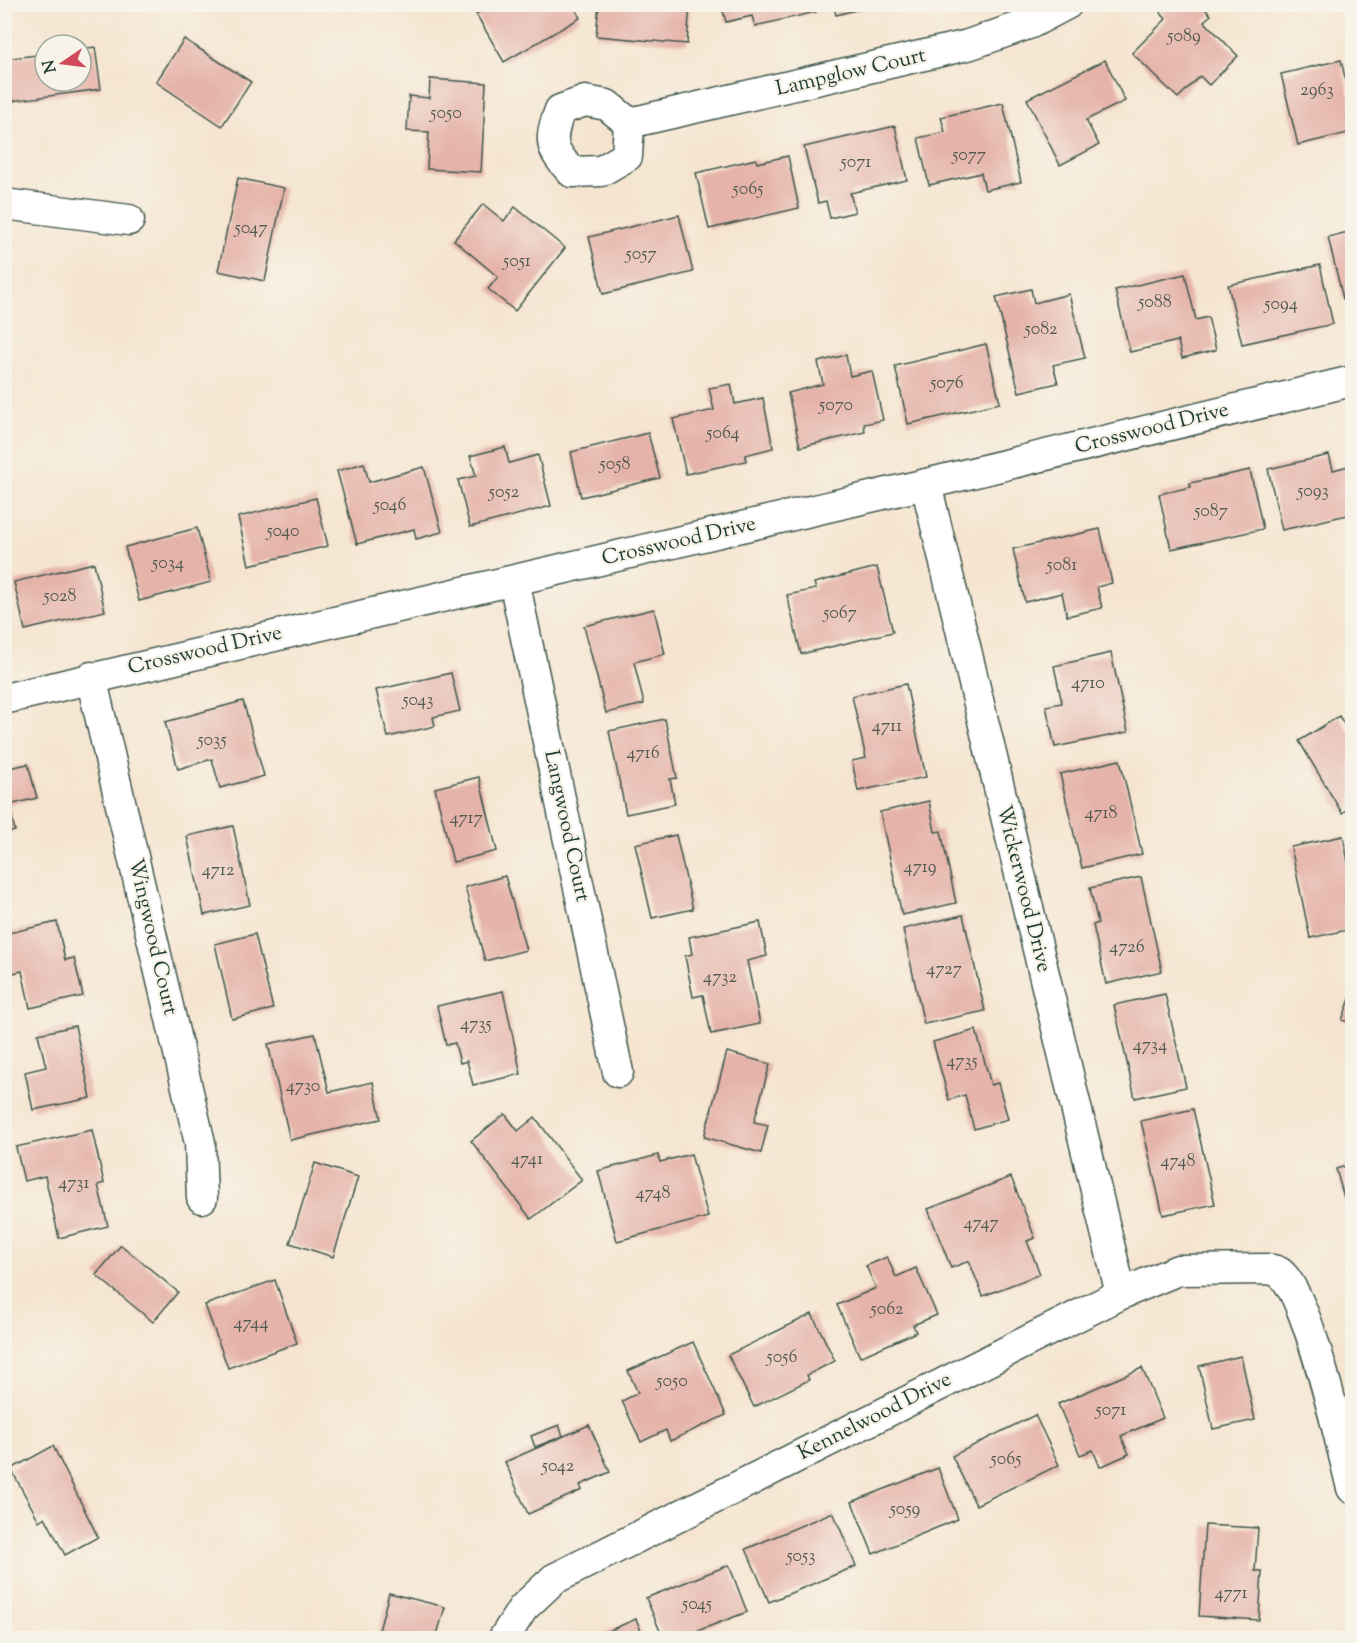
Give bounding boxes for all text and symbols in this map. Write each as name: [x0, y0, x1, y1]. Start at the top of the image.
house number: 5089: [1166, 24, 1201, 50]
north arrow: [33, 33, 93, 93]
street label: Lampglow Court: [773, 41, 929, 105]
text: N: [38, 57, 64, 75]
house number: 2963: [1300, 78, 1334, 104]
house number: 5050: [429, 101, 462, 127]
house number: 5077: [951, 143, 986, 169]
house number: 5071: [840, 150, 871, 176]
house number: 5065: [732, 177, 763, 203]
house number: 5047: [234, 216, 267, 242]
house number: 5057: [625, 242, 656, 268]
house number: 5051: [502, 249, 531, 275]
house number: 5088: [1137, 290, 1172, 316]
house number: 5094: [1263, 292, 1298, 318]
house number: 5082: [1024, 317, 1058, 343]
house number: 5076: [929, 371, 964, 397]
house number: 5070: [818, 393, 853, 419]
street label: Crosswood Drive: [1072, 395, 1232, 463]
house number: 5064: [705, 421, 740, 447]
house number: 5058: [599, 452, 630, 478]
house number: 5093: [1296, 479, 1329, 505]
house number: 5052: [488, 480, 520, 506]
house number: 5046: [373, 493, 406, 519]
house number: 5087: [1193, 499, 1228, 525]
street label: Crosswood Drive: [599, 510, 759, 574]
house number: 5040: [265, 519, 300, 545]
house number: 5034: [151, 551, 184, 577]
house number: 5081: [1046, 553, 1077, 579]
house number: 5028: [43, 584, 76, 610]
house number: 5067: [822, 601, 857, 627]
street label: Crosswood Drive: [125, 619, 285, 683]
house number: 4710: [1071, 671, 1105, 697]
house number: 5043: [401, 688, 434, 714]
house number: 4711: [872, 714, 902, 740]
house number: 5035: [196, 728, 227, 754]
house number: 4716: [626, 741, 660, 767]
street label: Langwood Court: [535, 747, 597, 905]
house number: 4718: [1084, 801, 1118, 827]
street label: Wickerwood Drive: [988, 802, 1058, 976]
house number: 4717: [449, 806, 483, 832]
house number: 4719: [904, 855, 937, 881]
street label: Wingwood Court: [119, 856, 185, 1018]
house number: 4712: [202, 858, 235, 884]
house number: 4726: [1109, 935, 1145, 961]
house number: 4727: [926, 957, 962, 983]
house number: 4732: [703, 965, 737, 991]
house number: 4735: [460, 1012, 492, 1038]
house number: 4734: [1133, 1033, 1167, 1059]
house number: 4735: [946, 1049, 978, 1075]
house number: 4730: [286, 1074, 320, 1100]
house number: 4741: [511, 1147, 543, 1173]
house number: 4748: [1161, 1149, 1195, 1175]
house number: 4731: [58, 1171, 90, 1197]
house number: 4748: [636, 1181, 670, 1207]
house number: 4747: [964, 1211, 998, 1237]
house number: 5062: [870, 1297, 904, 1323]
house number: 4744: [233, 1311, 269, 1337]
house number: 5056: [766, 1345, 797, 1371]
street label: Kennelwood Drive: [793, 1365, 957, 1469]
house number: 5050: [655, 1369, 688, 1395]
house number: 5071: [1095, 1398, 1126, 1424]
house number: 5065: [990, 1447, 1021, 1473]
house number: 5042: [541, 1454, 575, 1480]
house number: 5059: [889, 1497, 921, 1523]
house number: 5053: [785, 1544, 816, 1570]
house number: 4771: [1214, 1581, 1248, 1607]
house number: 5045: [681, 1592, 712, 1618]

